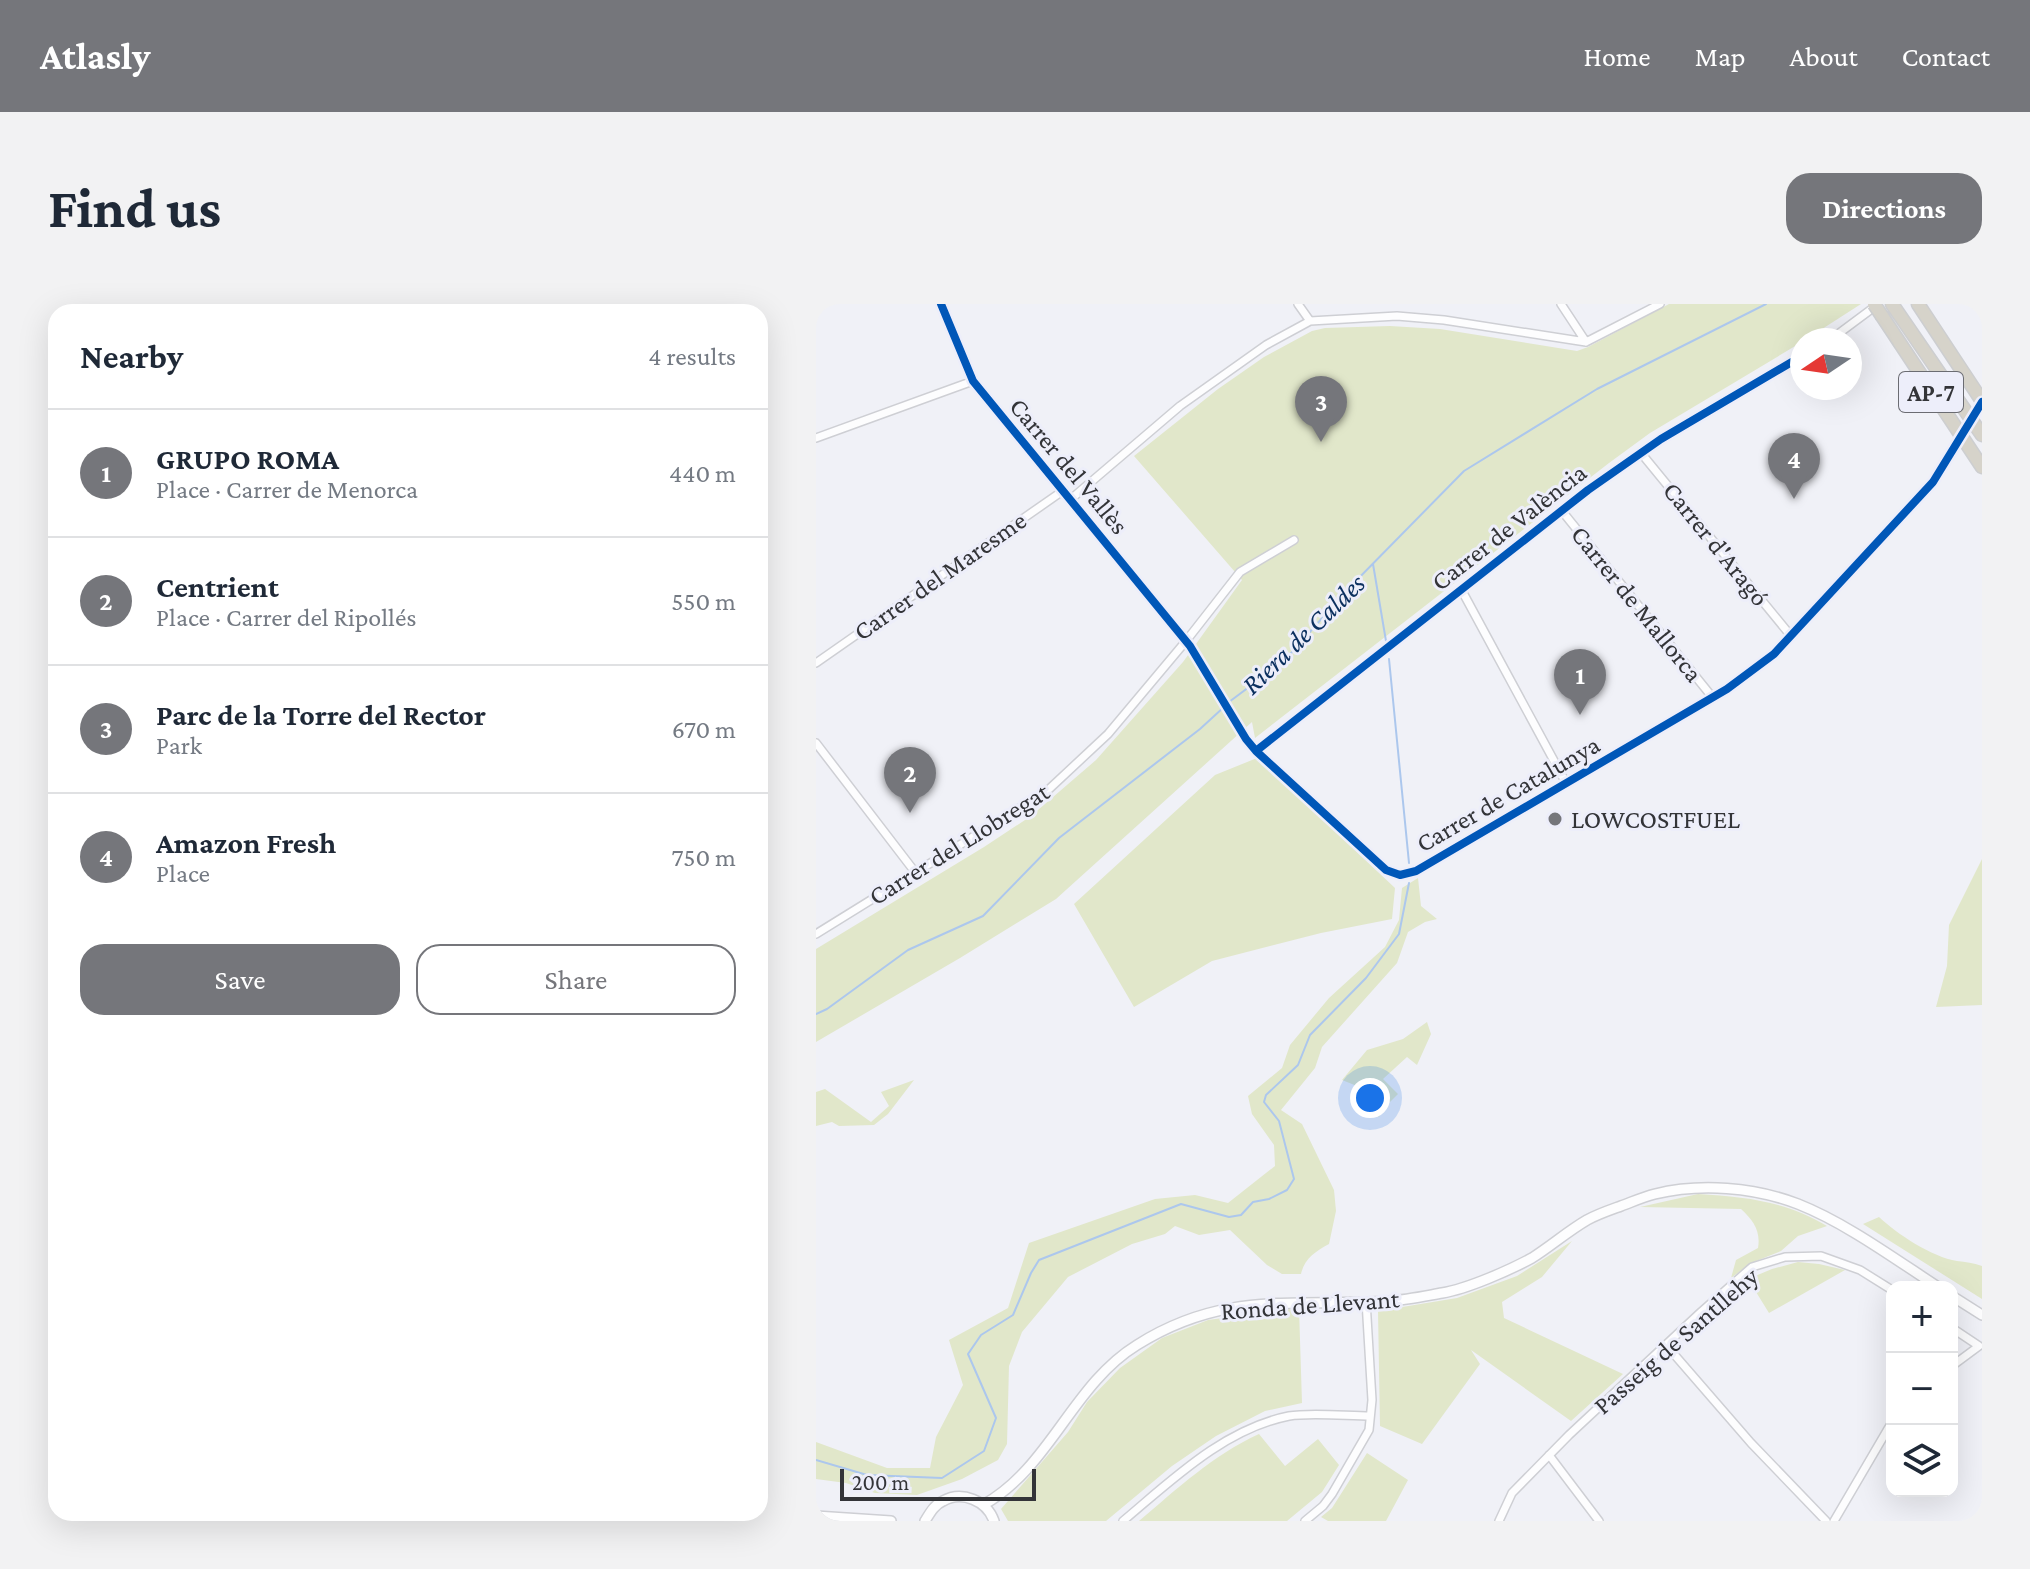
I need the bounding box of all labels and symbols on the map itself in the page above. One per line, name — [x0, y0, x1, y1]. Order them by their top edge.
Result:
north arrow — [1790, 328, 1862, 400]
road number: AP-7 — [1899, 372, 1963, 412]
pin: 3 — [1295, 376, 1347, 442]
street label: Carrer del Vallès — [1004, 392, 1134, 540]
pin: 4 — [1768, 433, 1820, 499]
street label: Carrer de València — [1426, 458, 1592, 596]
street label: Carrer d'Aragó — [1657, 476, 1775, 612]
street label: Carrer del Maresme — [848, 506, 1032, 646]
street label: Carrer de Mallorca — [1565, 520, 1709, 688]
water label: Riera de Caldes — [1235, 567, 1371, 700]
pin: 1 — [1554, 649, 1606, 715]
street label: Carrer de Catalunya — [1411, 730, 1605, 858]
pin: 2 — [884, 747, 936, 813]
street label: Carrer del Llobregat — [864, 777, 1055, 911]
place label: LOWCOSTFUEL — [1571, 805, 1740, 834]
marker: LOWCOSTFUEL — [1546, 810, 1564, 828]
your location — [1350, 1078, 1390, 1118]
street label: Passeig de Santllehy — [1588, 1261, 1765, 1420]
street label: Ronda de Llevant — [1220, 1284, 1401, 1326]
scale bar — [840, 1465, 1036, 1501]

